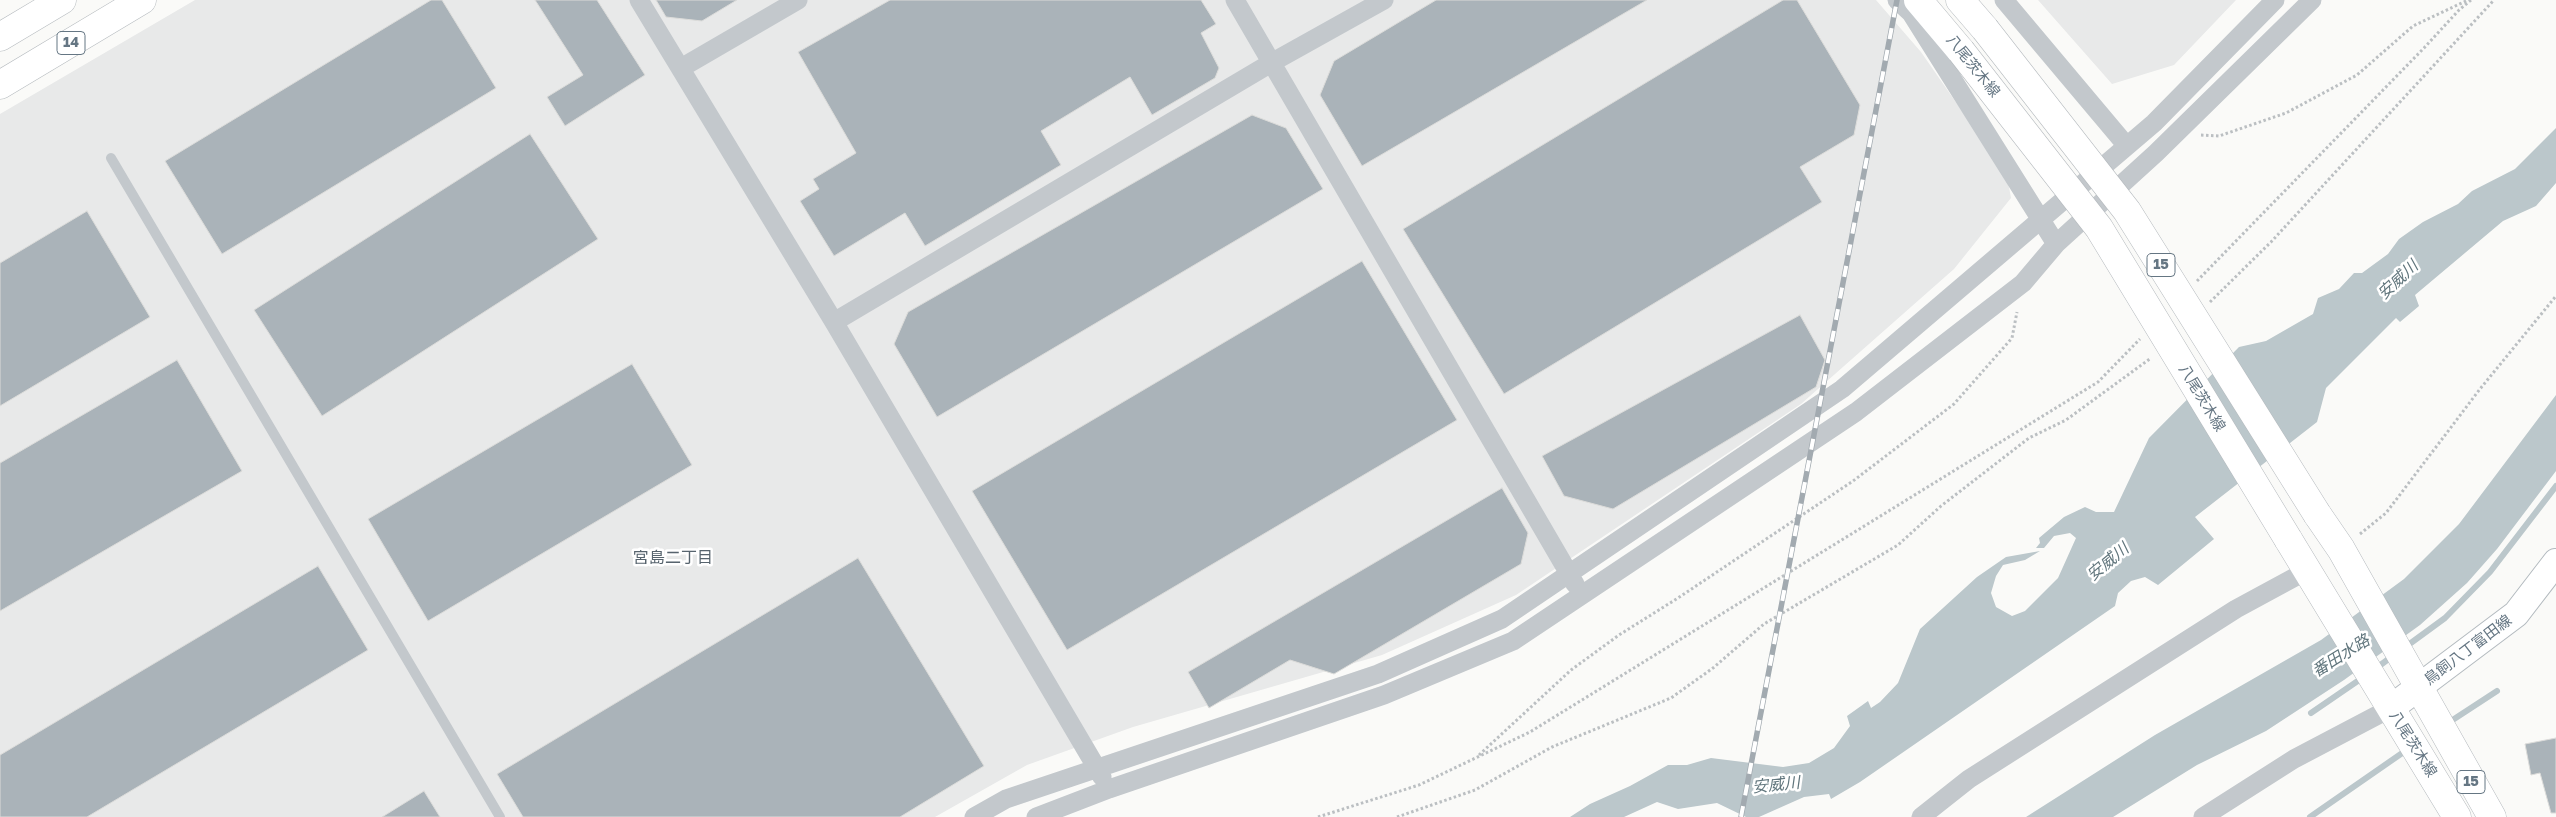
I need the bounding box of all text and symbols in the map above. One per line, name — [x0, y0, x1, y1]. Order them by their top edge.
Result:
street label: 八尾茨木線 — [1942, 31, 2004, 101]
road number: 14 — [57, 32, 85, 54]
road number: 15 — [2147, 254, 2175, 276]
water label: 安威川 — [2374, 257, 2422, 303]
street label: 八尾茨木線 — [2175, 361, 2229, 435]
water label: 安威川 — [2083, 539, 2133, 585]
district label: 宮島二丁目 — [633, 548, 713, 568]
street label: 鳥飼八丁富田線 — [2421, 611, 2515, 689]
water label: 番田水路 — [2309, 631, 2373, 681]
street label: 八尾茨木線 — [2385, 707, 2441, 781]
road number: 15 — [2457, 770, 2485, 794]
water label: 安威川 — [1751, 773, 1801, 797]

